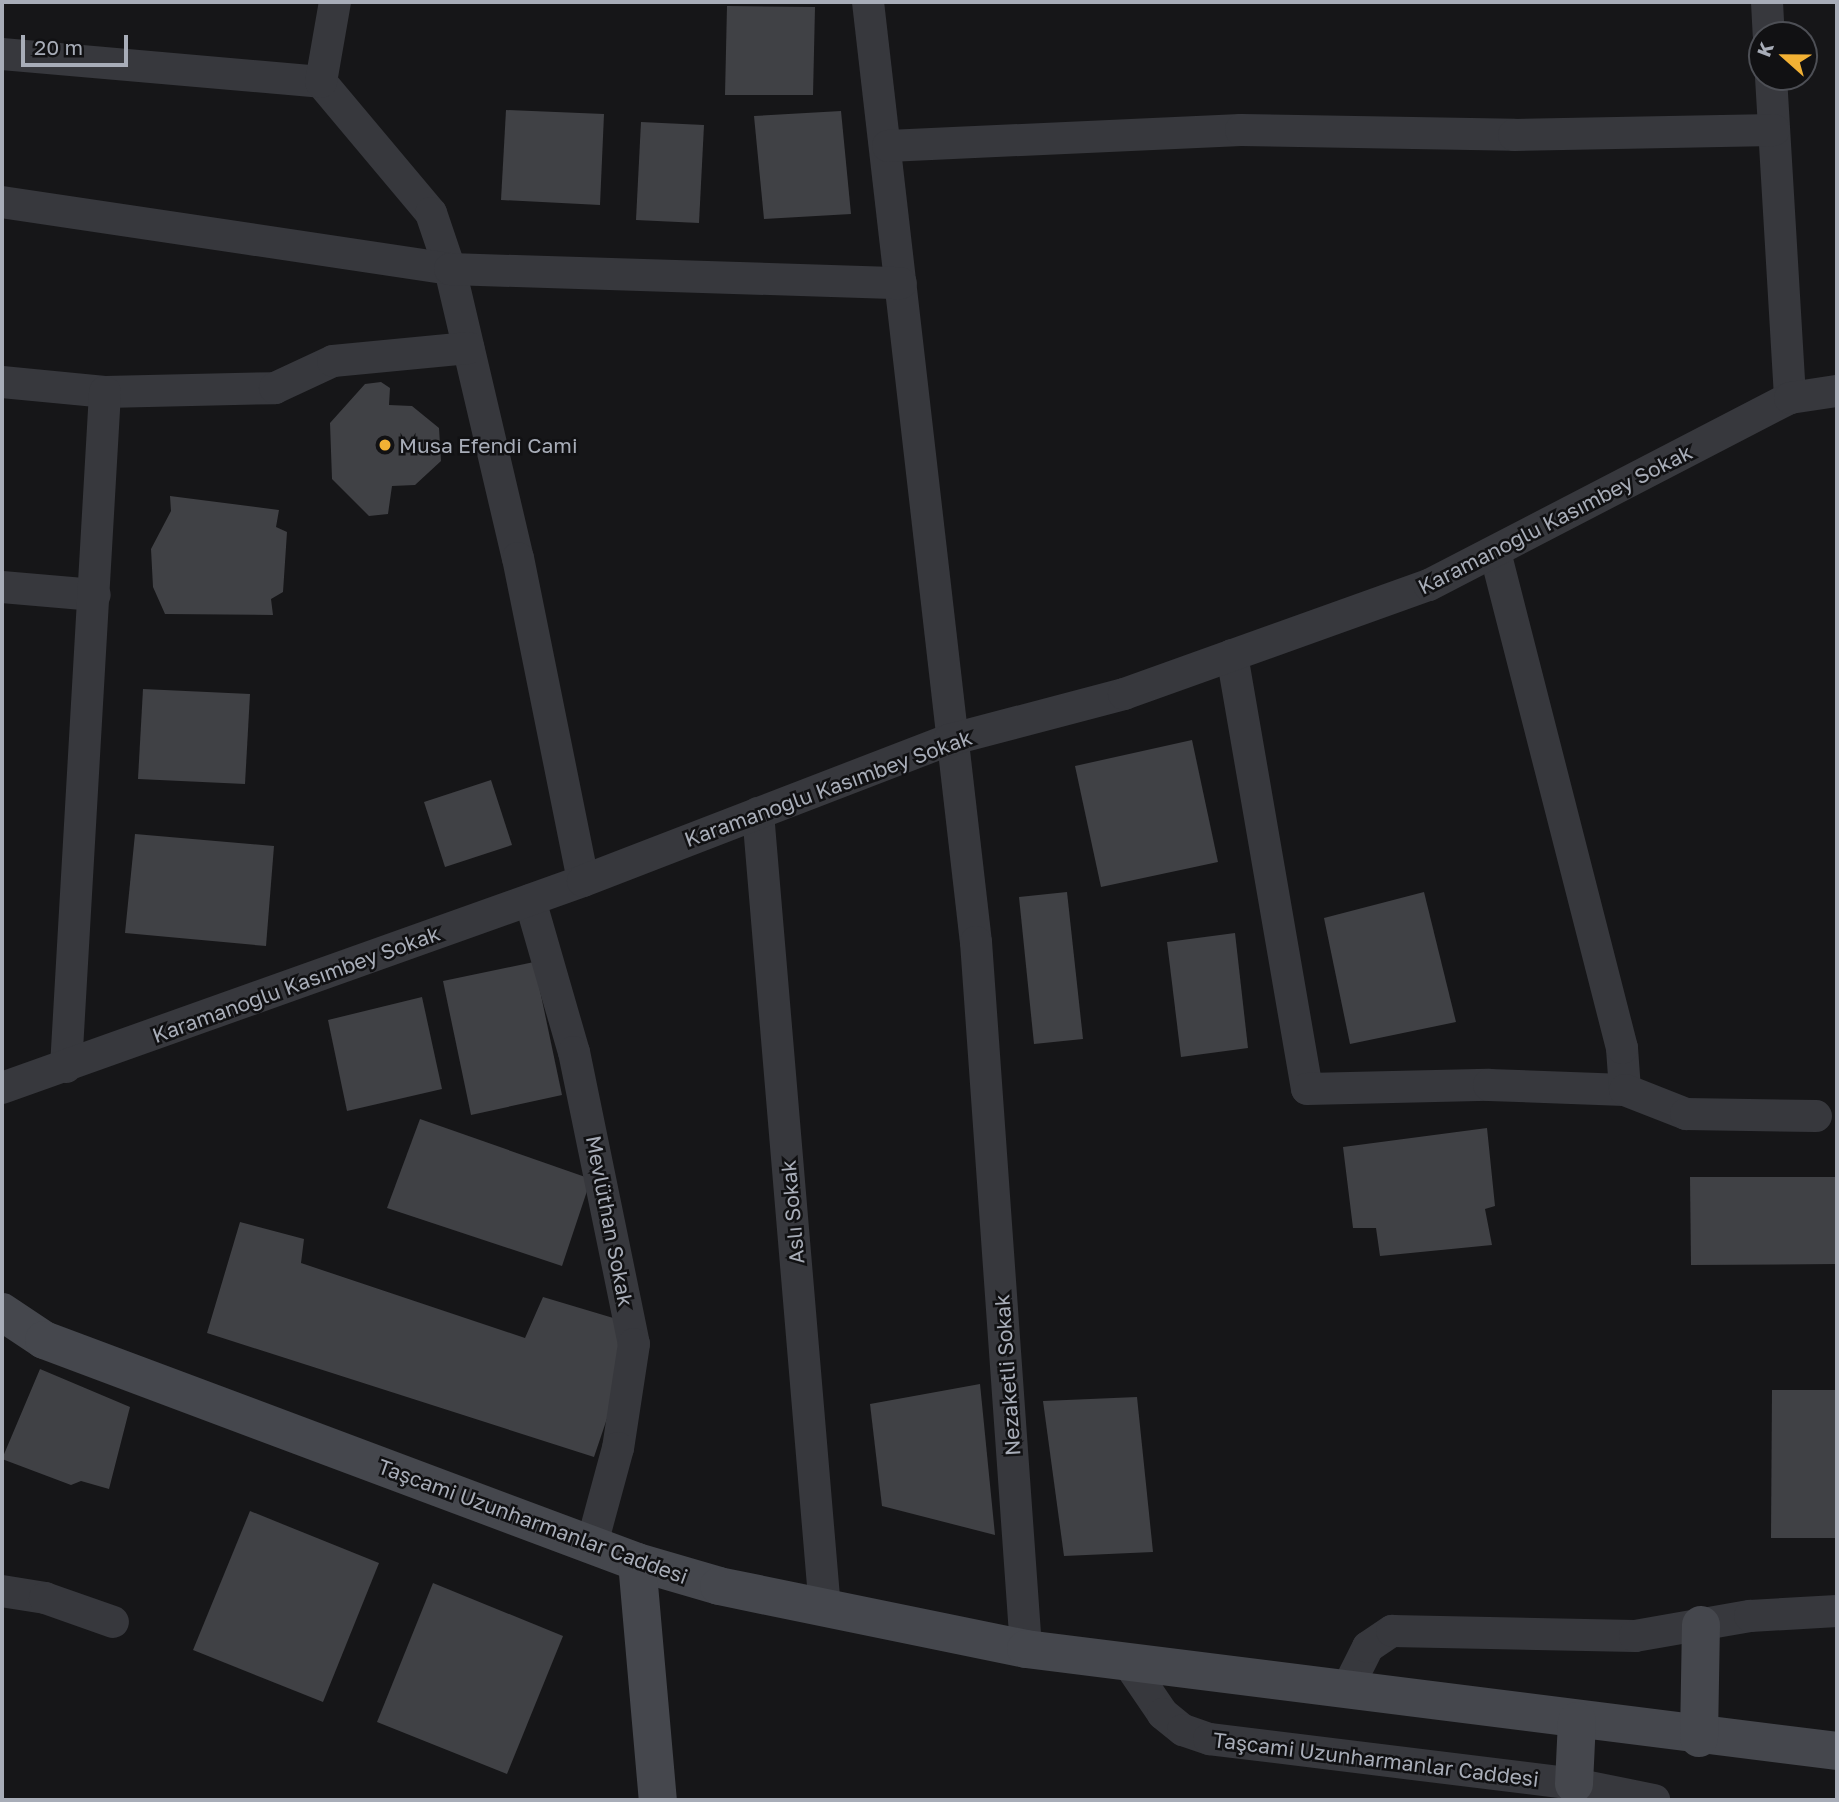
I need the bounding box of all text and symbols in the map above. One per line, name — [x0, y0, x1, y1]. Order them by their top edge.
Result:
scale bar — [24, 21, 131, 65]
north arrow — [1748, 21, 1818, 91]
text: 20 m — [34, 34, 83, 60]
text: K — [1752, 38, 1778, 60]
place label: Musa Efendi Cami — [399, 432, 578, 458]
marker: Musa Efendi Cami — [377, 437, 393, 453]
street label: Karamanoğlu Kasımbey Sokak — [1414, 439, 1696, 599]
street label: Karamanoğlu Kasımbey Sokak — [681, 724, 975, 852]
street label: Karamanoğlu Kasımbey Sokak — [149, 920, 443, 1048]
street label: Mevlüthan Sokak — [581, 1133, 639, 1309]
street label: Aslı Sokak — [775, 1159, 809, 1265]
street label: Nezaketli Sokak — [989, 1293, 1025, 1457]
street label: Taşcami Uzunharmanlar Caddesi — [375, 1453, 691, 1589]
street label: Taşcami Uzunharmanlar Caddesi — [1212, 1727, 1540, 1791]

